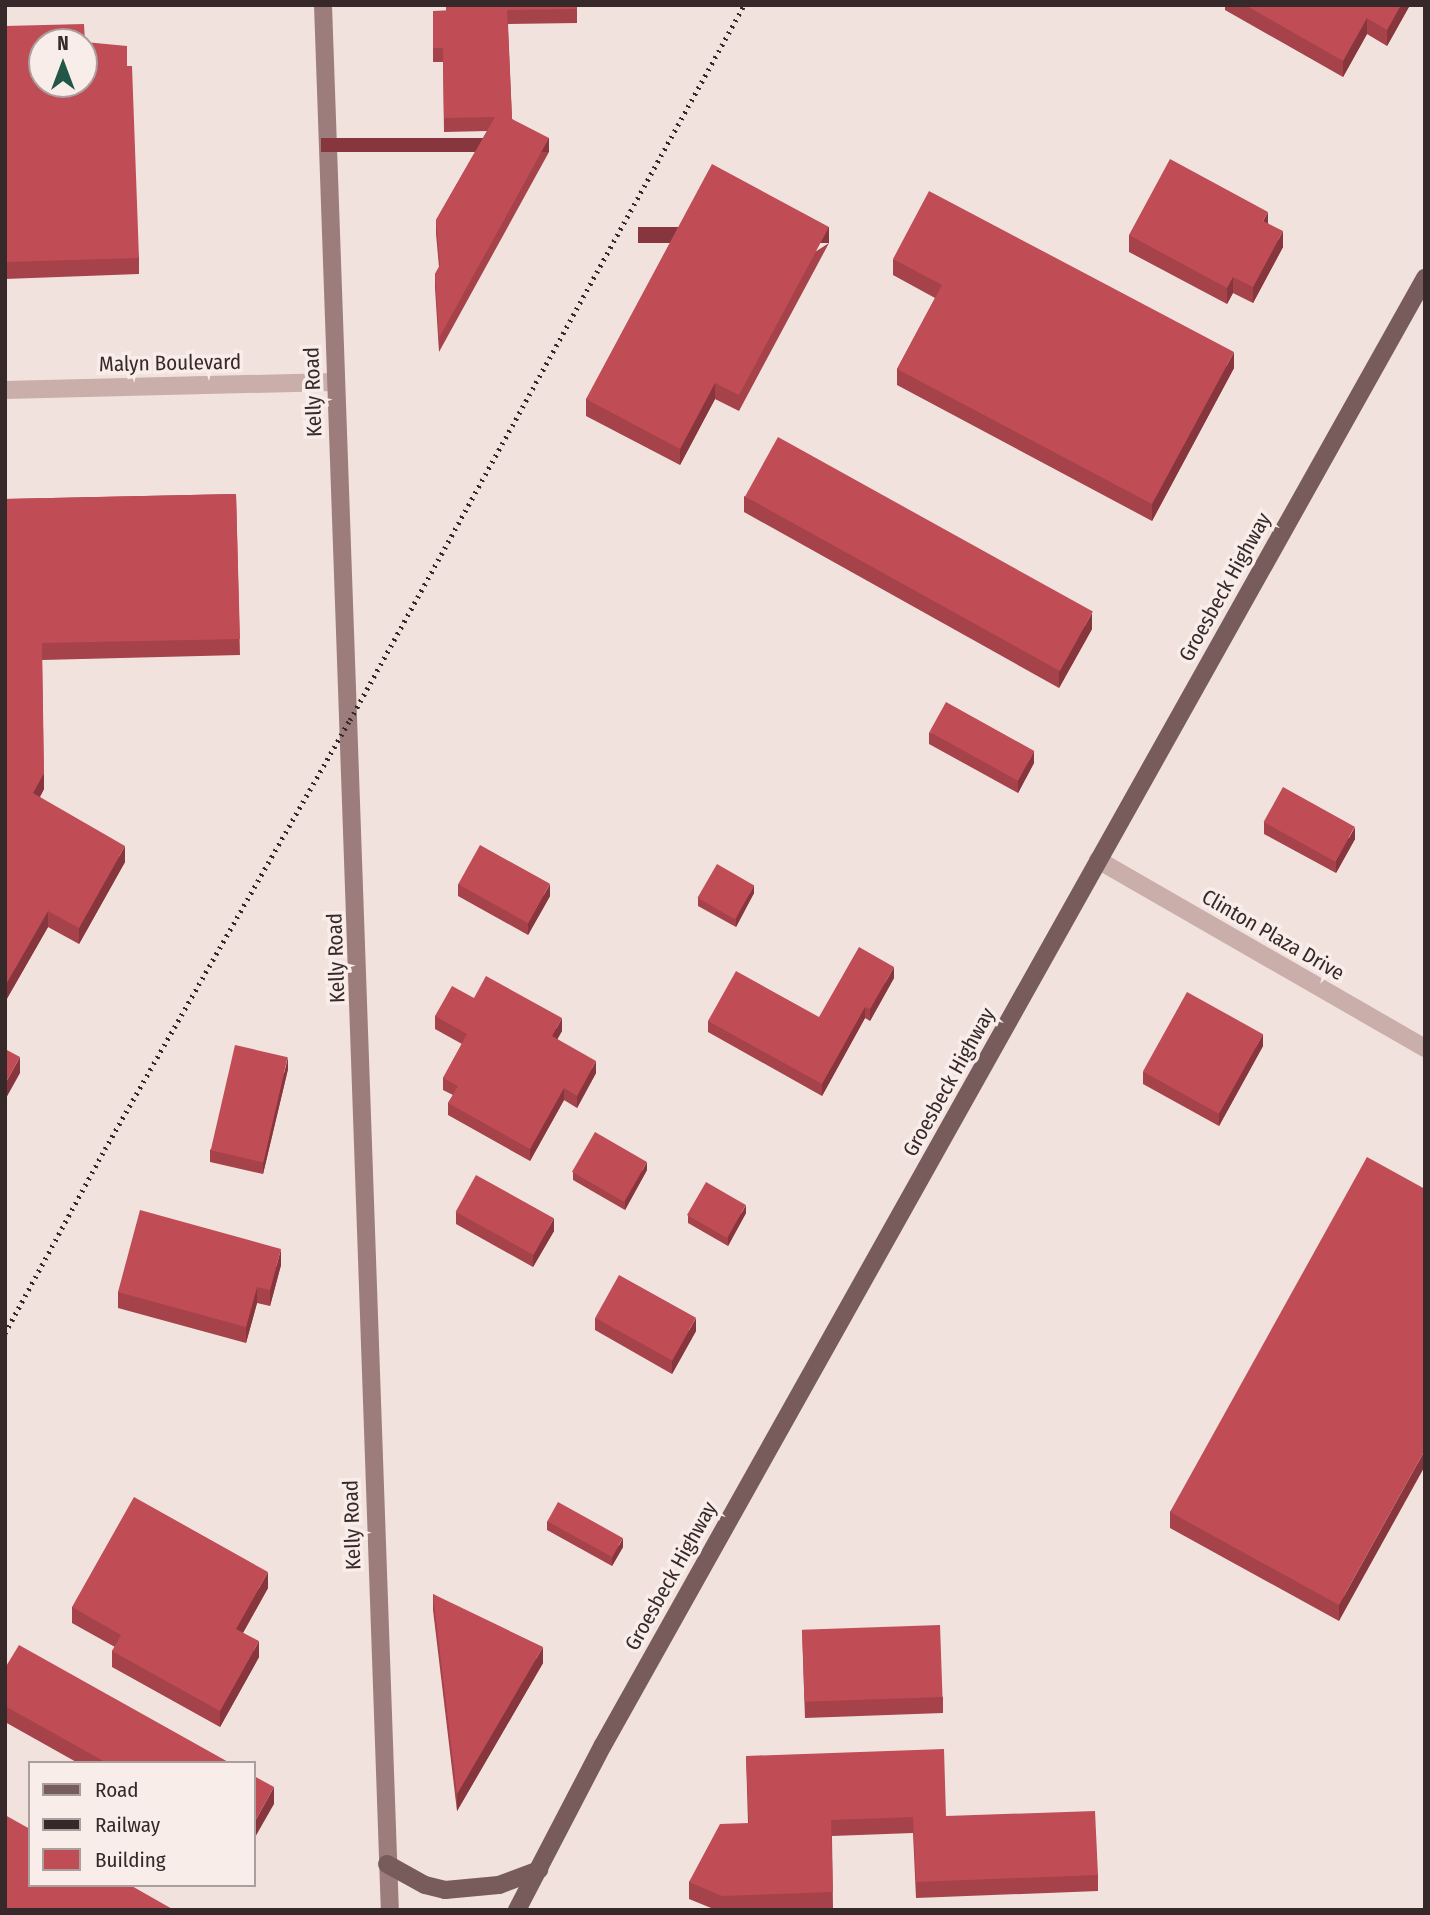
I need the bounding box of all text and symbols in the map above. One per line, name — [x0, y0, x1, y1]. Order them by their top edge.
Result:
north arrow — [28, 28, 98, 98]
text: N — [57, 32, 69, 55]
street label: Kelly Road — [299, 347, 327, 437]
street label: Malyn Boulevard — [99, 349, 241, 377]
street label: Groesbeck Highway — [1174, 508, 1276, 666]
street label: Clinton Plaza Drive — [1197, 884, 1349, 986]
street label: Kelly Road — [322, 913, 350, 1003]
street label: Groesbeck Highway — [898, 1003, 1000, 1161]
street label: Kelly Road — [338, 1480, 366, 1570]
street label: Groesbeck Highway — [620, 1497, 722, 1655]
legend — [28, 1761, 256, 1887]
text: Road — [95, 1777, 139, 1803]
text: Railway — [95, 1812, 160, 1838]
text: Building — [95, 1847, 166, 1873]

